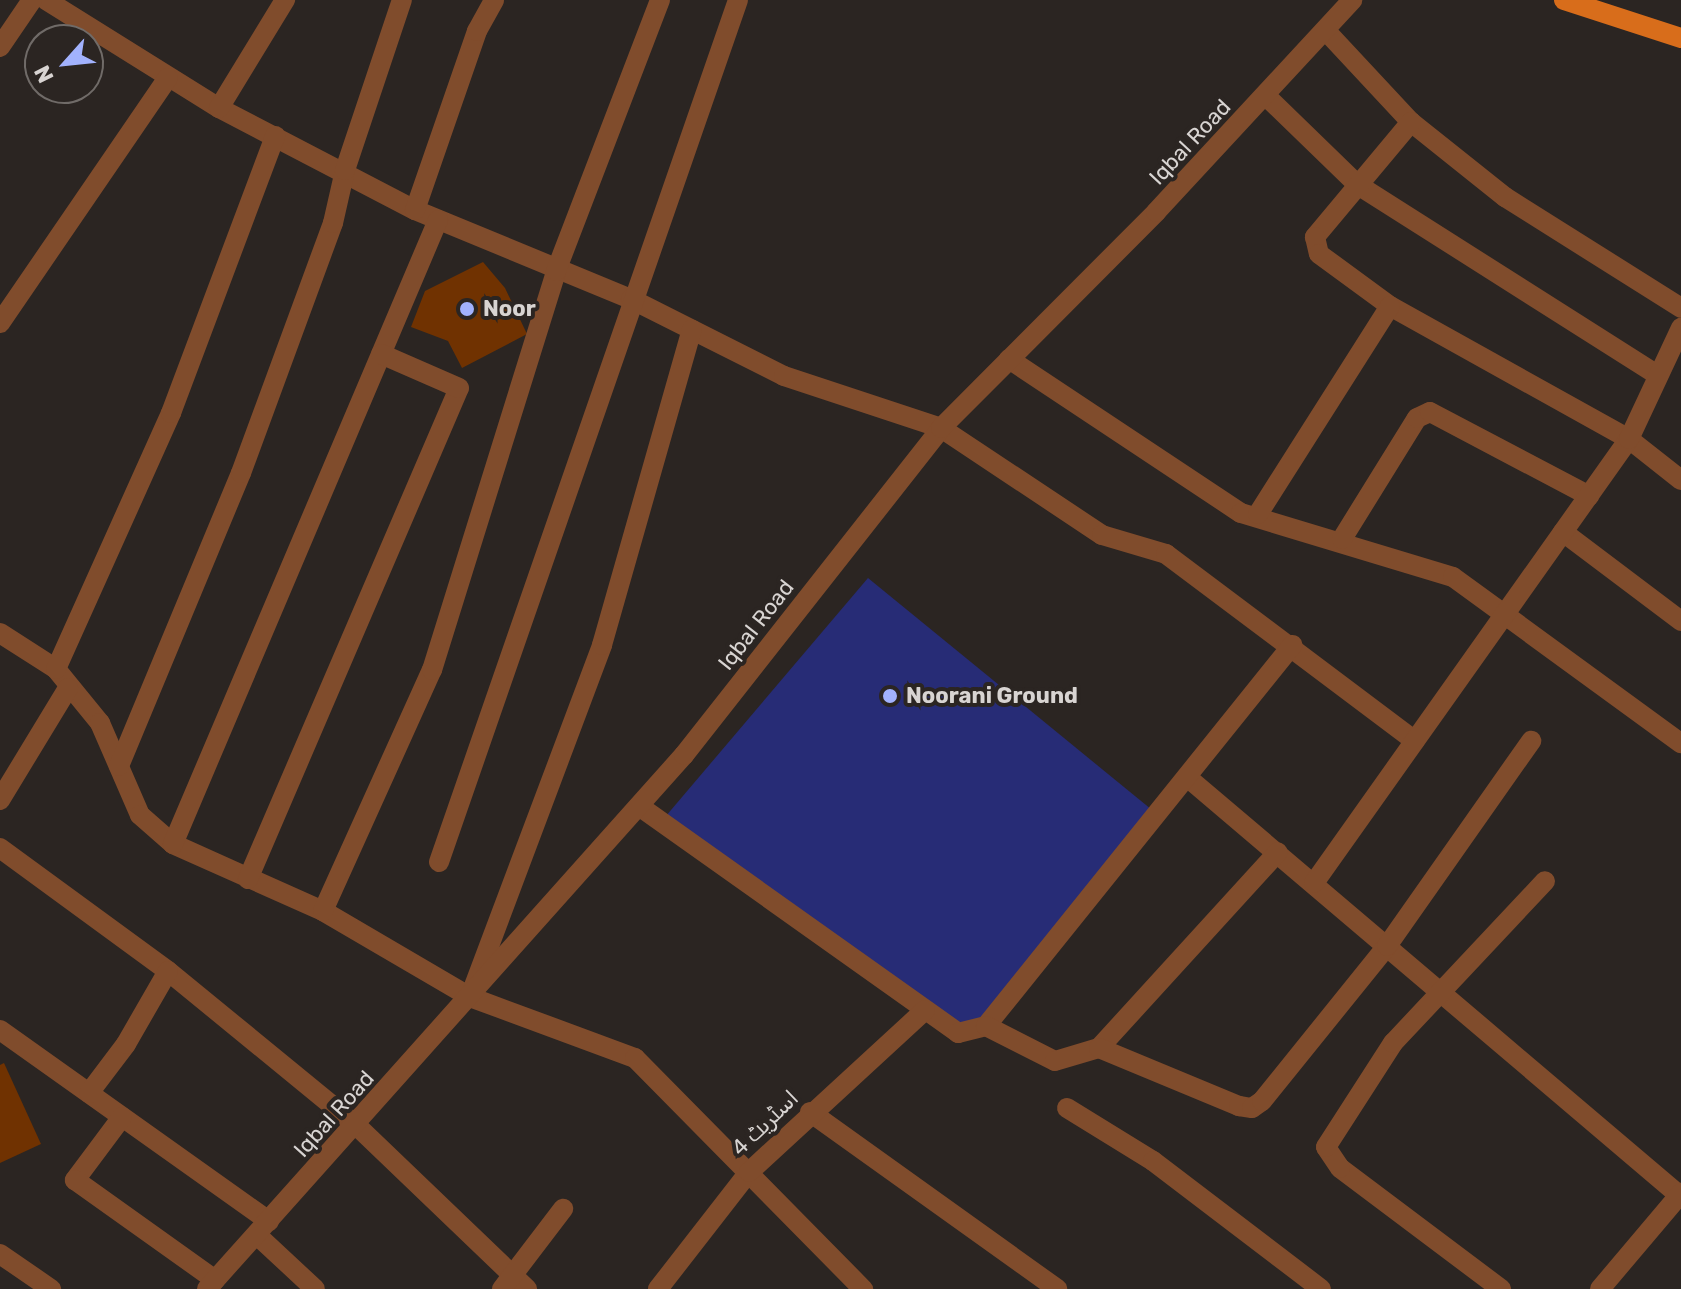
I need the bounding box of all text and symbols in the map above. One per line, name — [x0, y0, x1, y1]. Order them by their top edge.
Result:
north arrow — [24, 24, 104, 104]
text: N — [28, 61, 60, 87]
street label: Iqbal Road — [1144, 94, 1236, 190]
place label: Noor — [483, 296, 536, 322]
marker: Noor — [458, 300, 476, 318]
street label: Iqbal Road — [713, 575, 799, 675]
place label: Noorani Ground — [906, 683, 1078, 709]
marker: Noorani Ground — [881, 687, 899, 705]
street label: Iqbal Road — [288, 1065, 380, 1163]
street label: اسٹریٹ 4 — [726, 1085, 804, 1161]

